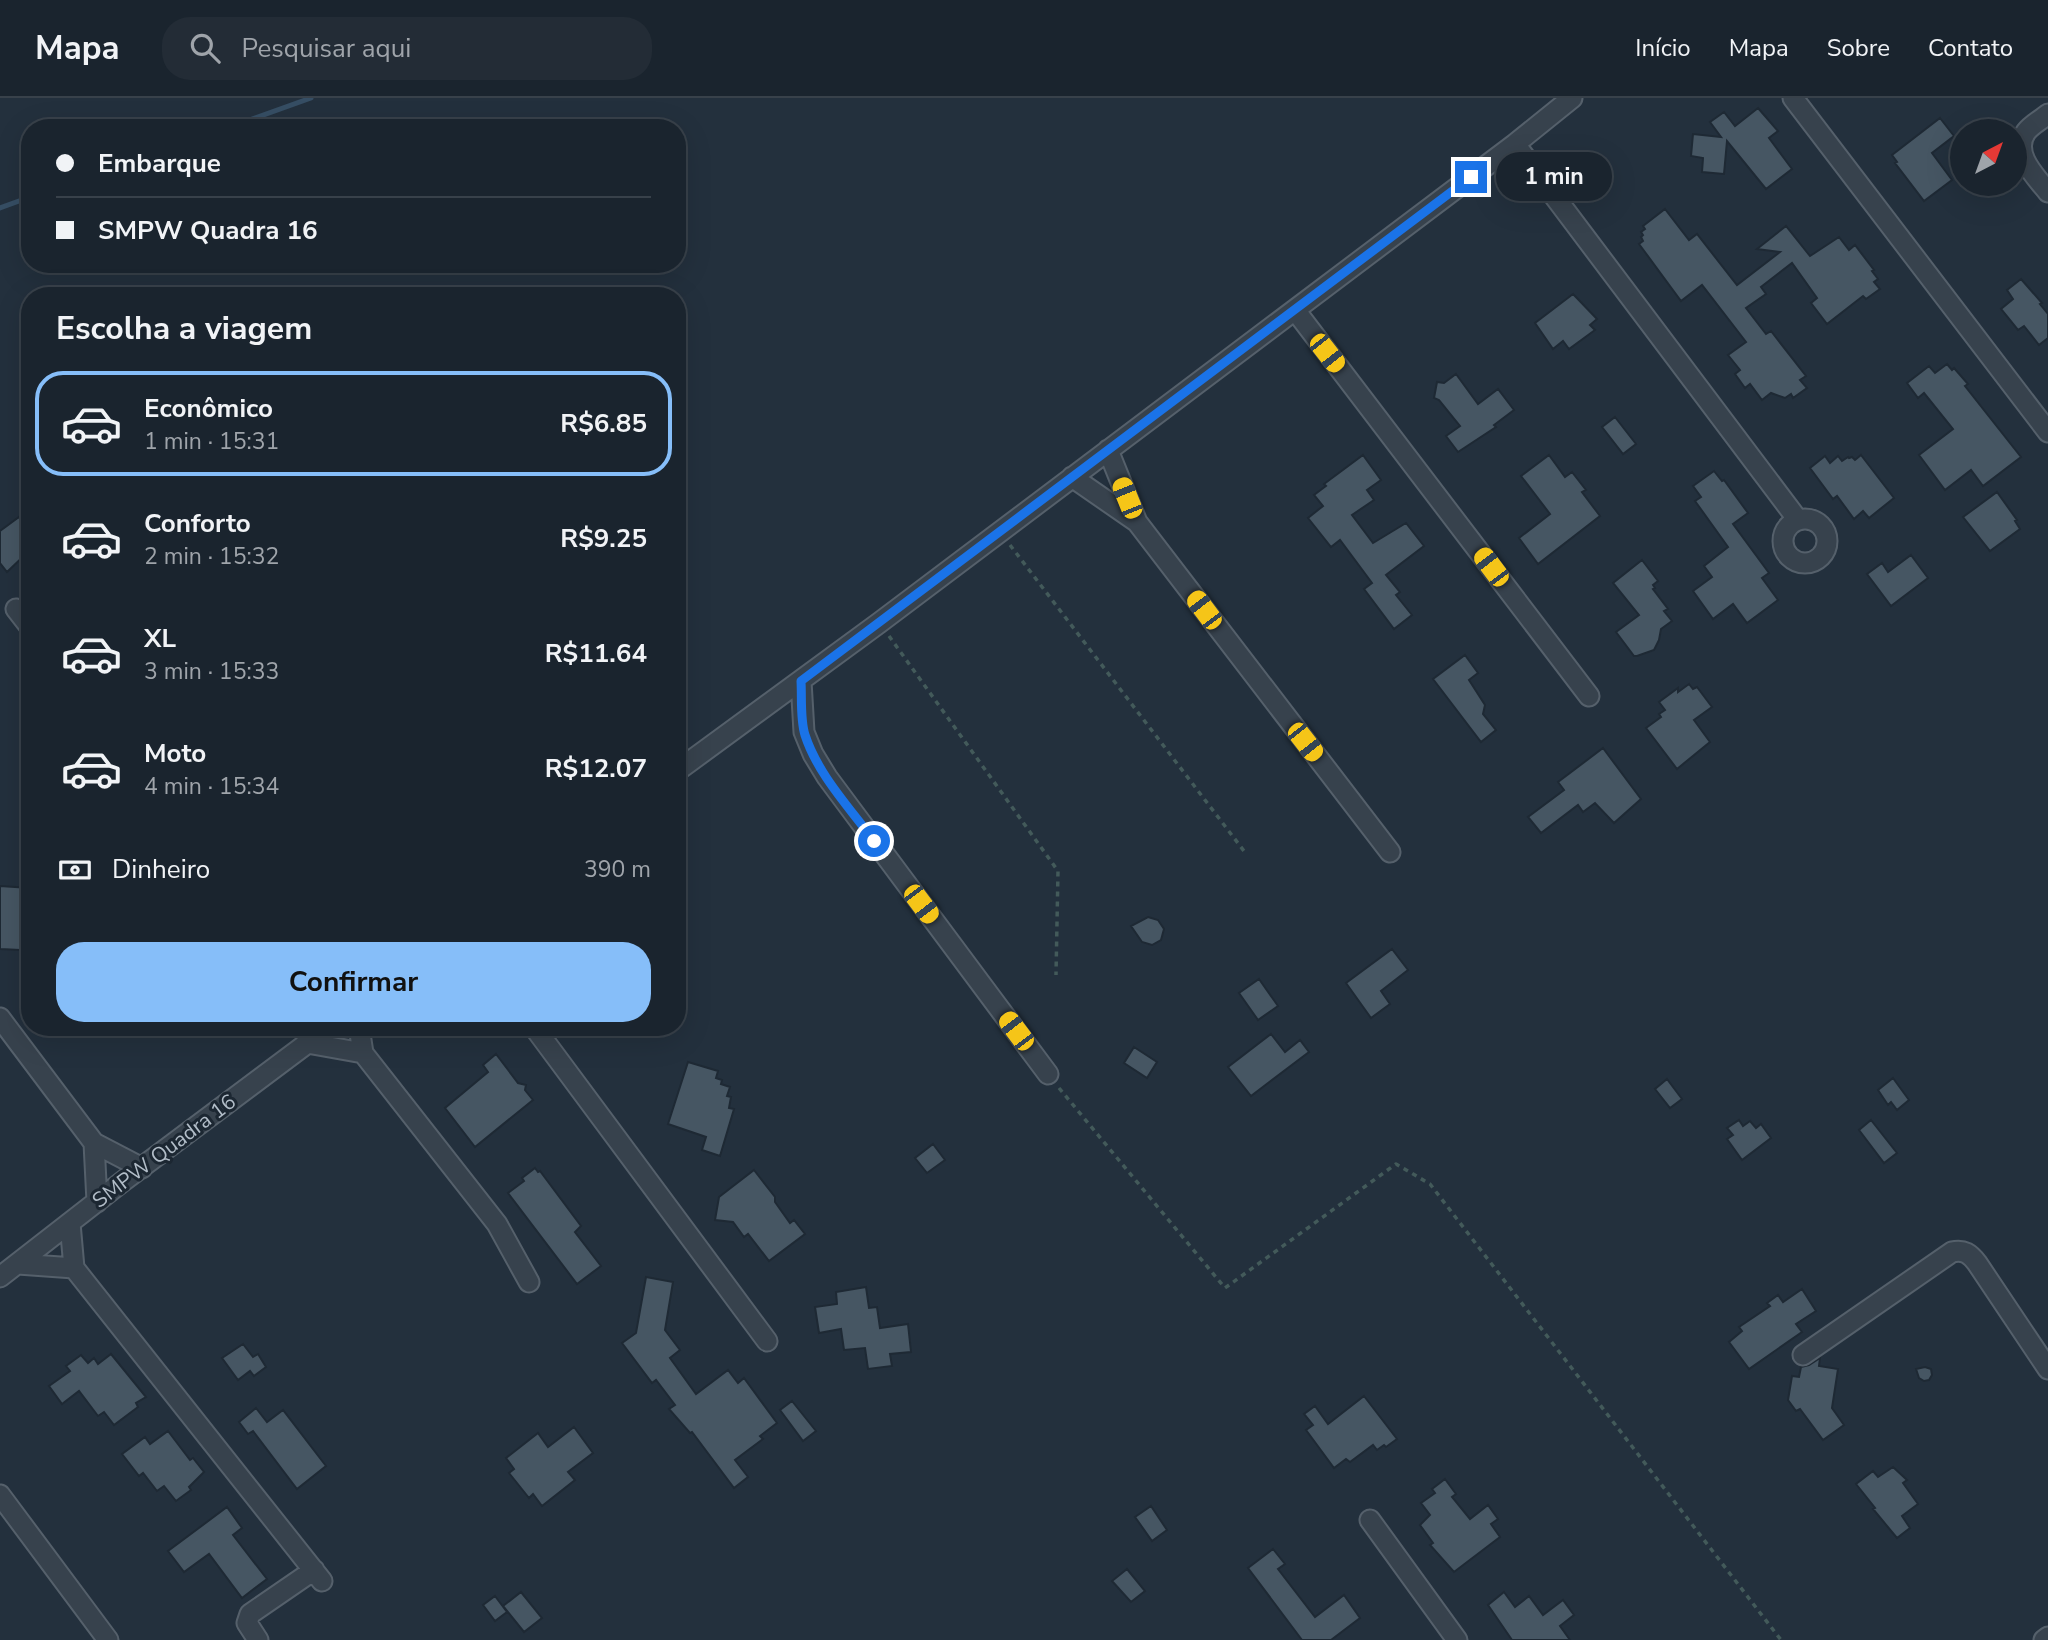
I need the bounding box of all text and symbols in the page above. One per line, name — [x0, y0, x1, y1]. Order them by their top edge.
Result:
search box — [162, 17, 652, 80]
text: Mapa — [35, 26, 120, 71]
icon: search — [186, 29, 224, 67]
text: Pesquisar aqui — [242, 31, 411, 66]
text: Início — [1635, 32, 1691, 64]
text: Mapa — [1729, 32, 1789, 64]
text: Sobre — [1827, 32, 1890, 64]
text: Contato — [1928, 32, 2013, 64]
north arrow — [1950, 119, 2026, 196]
map controls — [1950, 119, 2027, 196]
text: Embarque — [98, 146, 221, 181]
callout: 1 min — [1496, 153, 1611, 202]
route end — [1455, 161, 1487, 193]
text: 1 min — [1524, 161, 1584, 192]
text: SMPW Quadra 16 — [98, 213, 318, 248]
text: Escolha a viagem — [56, 307, 312, 350]
car — [1306, 330, 1349, 376]
text: Econômico — [144, 391, 273, 426]
icon: car — [60, 392, 123, 455]
text: R$6.85 — [560, 406, 647, 441]
text: 1 min · 15:31 — [144, 426, 279, 457]
car — [1110, 475, 1145, 521]
text: Conforto — [144, 506, 251, 541]
icon: car — [60, 507, 123, 570]
text: R$9.25 — [560, 521, 647, 556]
text: 2 min · 15:32 — [144, 541, 279, 572]
car — [1470, 544, 1513, 590]
car — [1183, 587, 1226, 633]
text: XL — [144, 621, 176, 656]
icon: car — [60, 622, 123, 685]
text: R$11.64 — [545, 636, 647, 671]
text: 3 min · 15:33 — [144, 656, 279, 687]
car — [1284, 719, 1327, 765]
text: Moto — [144, 736, 206, 771]
icon: car — [60, 737, 123, 800]
text: R$12.07 — [545, 751, 647, 786]
text: 4 min · 15:34 — [144, 771, 279, 802]
route start — [858, 825, 890, 857]
icon: cash — [56, 851, 94, 889]
text: Dinheiro — [112, 852, 210, 887]
text: 390 m — [584, 854, 651, 885]
car — [900, 881, 943, 927]
button: Confirmar — [56, 942, 651, 1022]
car — [995, 1008, 1038, 1054]
street label: SMPW Quadra 16 — [86, 1088, 242, 1214]

